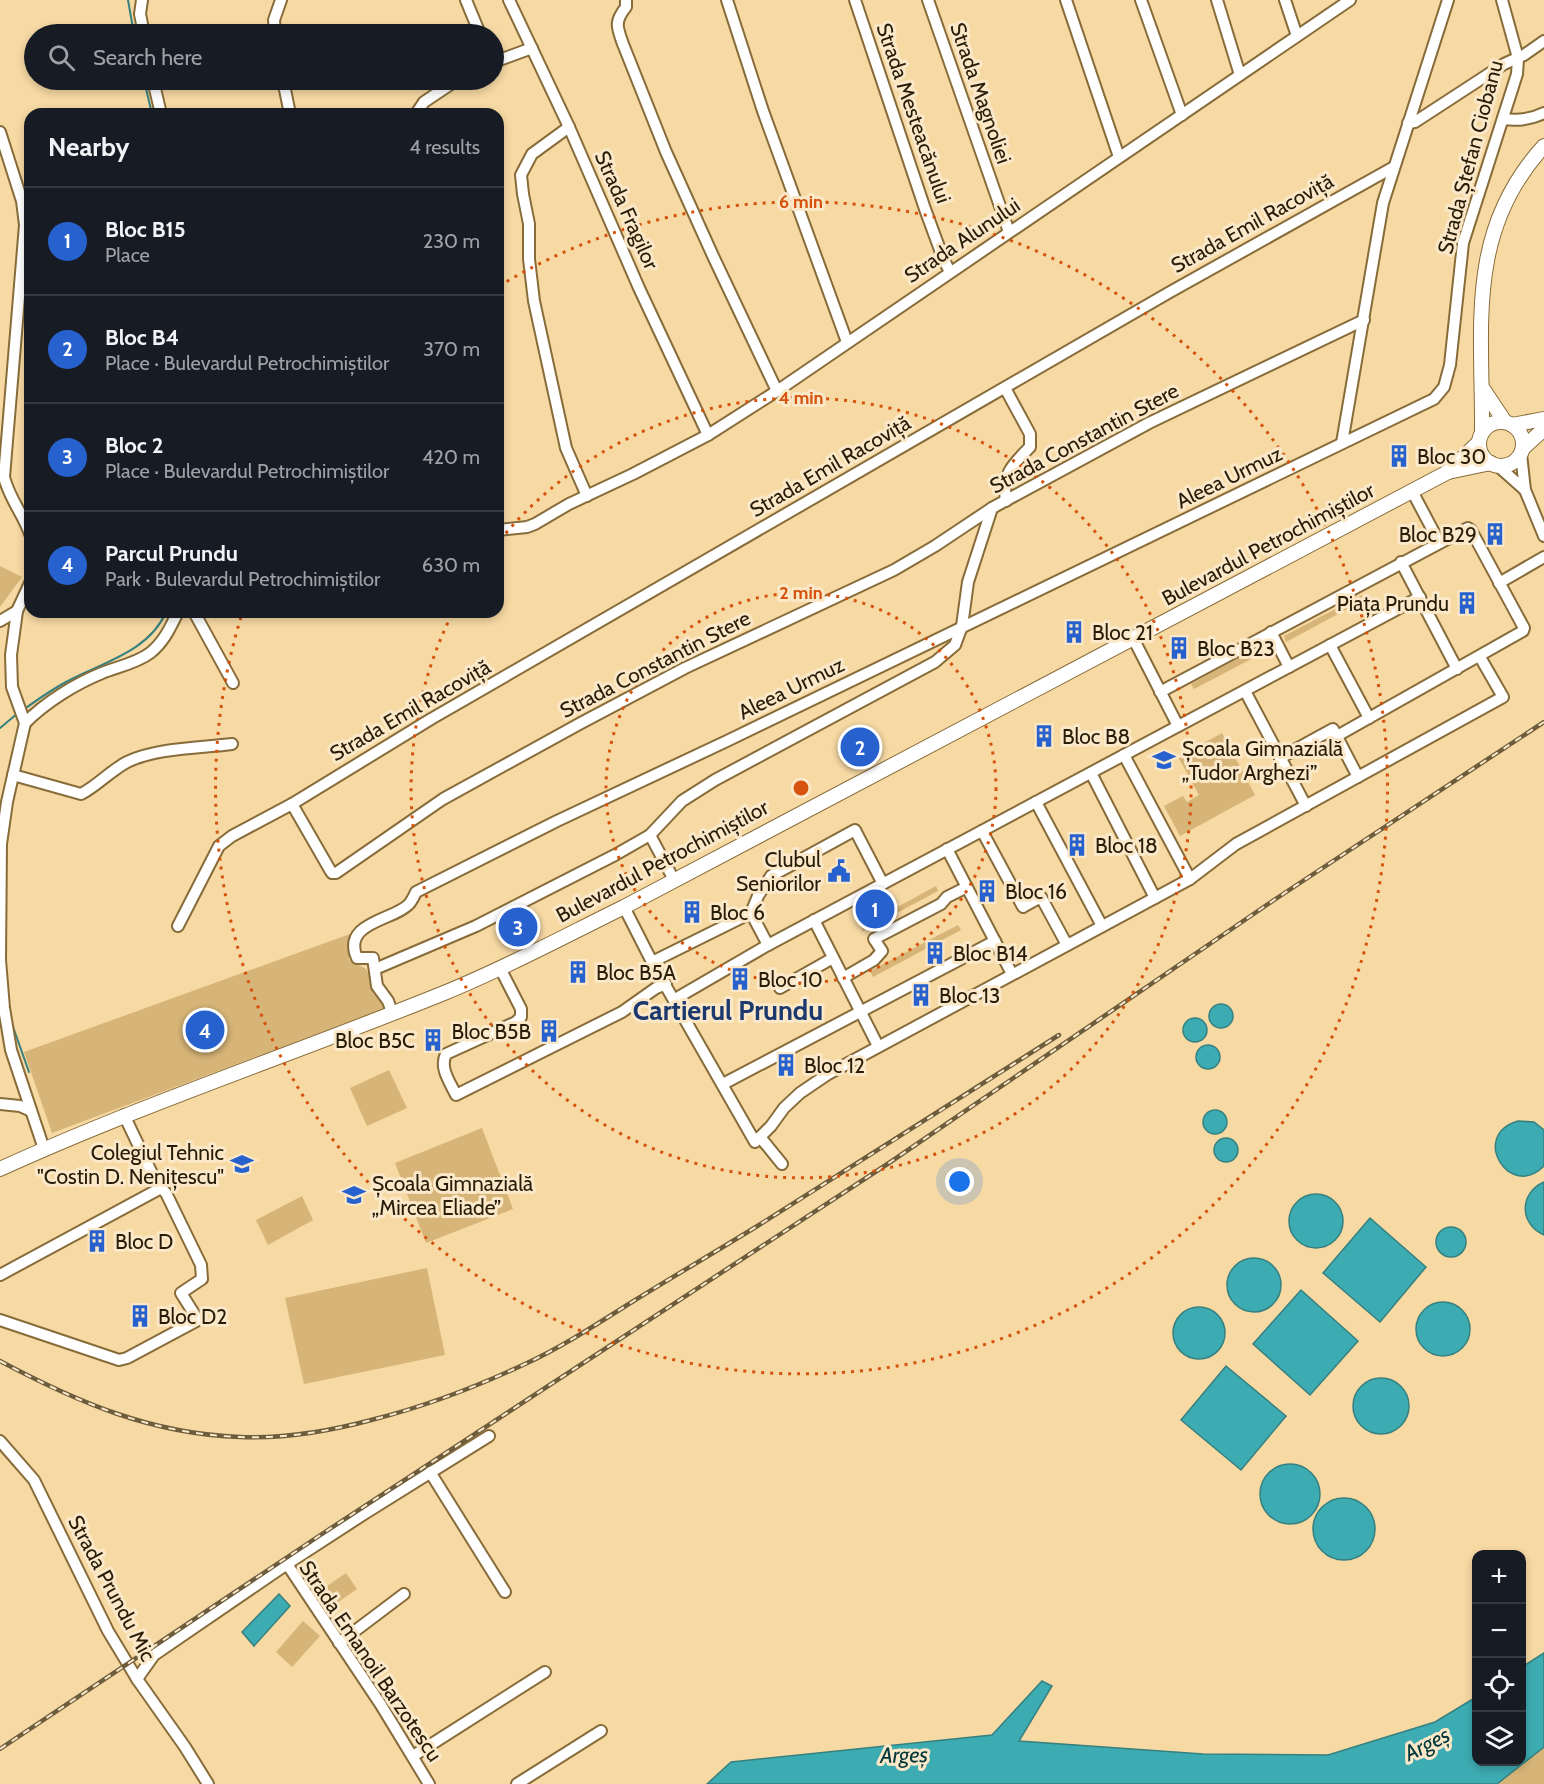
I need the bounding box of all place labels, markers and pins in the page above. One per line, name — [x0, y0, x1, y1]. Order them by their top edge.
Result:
building icon: Bloc 30 — [1386, 443, 1412, 469]
place label: Bloc 30 — [1417, 444, 1486, 469]
building icon: Bloc B29 — [1482, 521, 1508, 547]
place label: Bloc B29 — [1399, 522, 1477, 547]
building icon: Piața Prundu — [1454, 590, 1480, 616]
place label: Piața Prundu — [1337, 591, 1449, 618]
building icon: Bloc 21 — [1061, 619, 1087, 645]
place label: Bloc 21 — [1092, 620, 1153, 645]
building icon: Bloc B23 — [1166, 635, 1192, 661]
place label: Bloc B23 — [1197, 636, 1275, 661]
building icon: Bloc B8 — [1031, 723, 1057, 749]
pin: 2 — [840, 724, 880, 770]
place label: Bloc B8 — [1062, 724, 1130, 749]
place label: Școala Gimnazială „Tudor Arghezi” — [1182, 736, 1343, 785]
school or university icon: Școala Gimnazială „Tudor Arghezi” — [1151, 747, 1177, 773]
centre of rings — [791, 778, 811, 798]
building icon: Bloc 18 — [1064, 832, 1090, 858]
place label: Bloc 18 — [1095, 833, 1158, 858]
place label: Clubul Seniorilor — [736, 847, 821, 896]
public building icon: Clubul Seniorilor — [826, 858, 852, 884]
building icon: Bloc 16 — [974, 878, 1000, 904]
place label: Bloc 16 — [1005, 879, 1067, 904]
pin: 1 — [856, 886, 894, 932]
building icon: Bloc 6 — [679, 899, 705, 925]
place label: Bloc 6 — [710, 900, 765, 925]
pin: 3 — [498, 904, 538, 950]
building icon: Bloc B14 — [922, 940, 948, 966]
place label: Bloc B14 — [953, 941, 1028, 966]
building icon: Bloc B5A — [565, 959, 591, 985]
place label: Bloc B5A — [596, 960, 676, 985]
building icon: Bloc 10 — [727, 966, 753, 992]
place label: Bloc 10 — [758, 967, 823, 992]
building icon: Bloc 13 — [908, 982, 934, 1008]
place label: Bloc 13 — [939, 983, 1000, 1008]
pin: 4 — [186, 1008, 224, 1052]
building icon: Bloc B5B — [536, 1018, 562, 1044]
place label: Bloc B5B — [451, 1019, 531, 1044]
building icon: Bloc B5C — [420, 1027, 446, 1053]
place label: Bloc B5C — [335, 1028, 415, 1053]
building icon: Bloc 12 — [773, 1052, 799, 1078]
place label: Bloc 12 — [804, 1053, 865, 1078]
place label: Colegiul Tehnic "Costin D. Nenițescu" — [37, 1140, 224, 1191]
school or university icon: Colegiul Tehnic "Costin D. Nenițescu" — [229, 1151, 255, 1177]
place label: Școala Gimnazială „Mircea Eliade” — [372, 1171, 533, 1220]
school or university icon: Școala Gimnazială „Mircea Eliade” — [341, 1182, 367, 1208]
building icon: Bloc D — [84, 1228, 110, 1254]
place label: Bloc D — [115, 1229, 173, 1254]
building icon: Bloc D2 — [127, 1303, 153, 1329]
place label: Bloc D2 — [158, 1304, 227, 1329]

